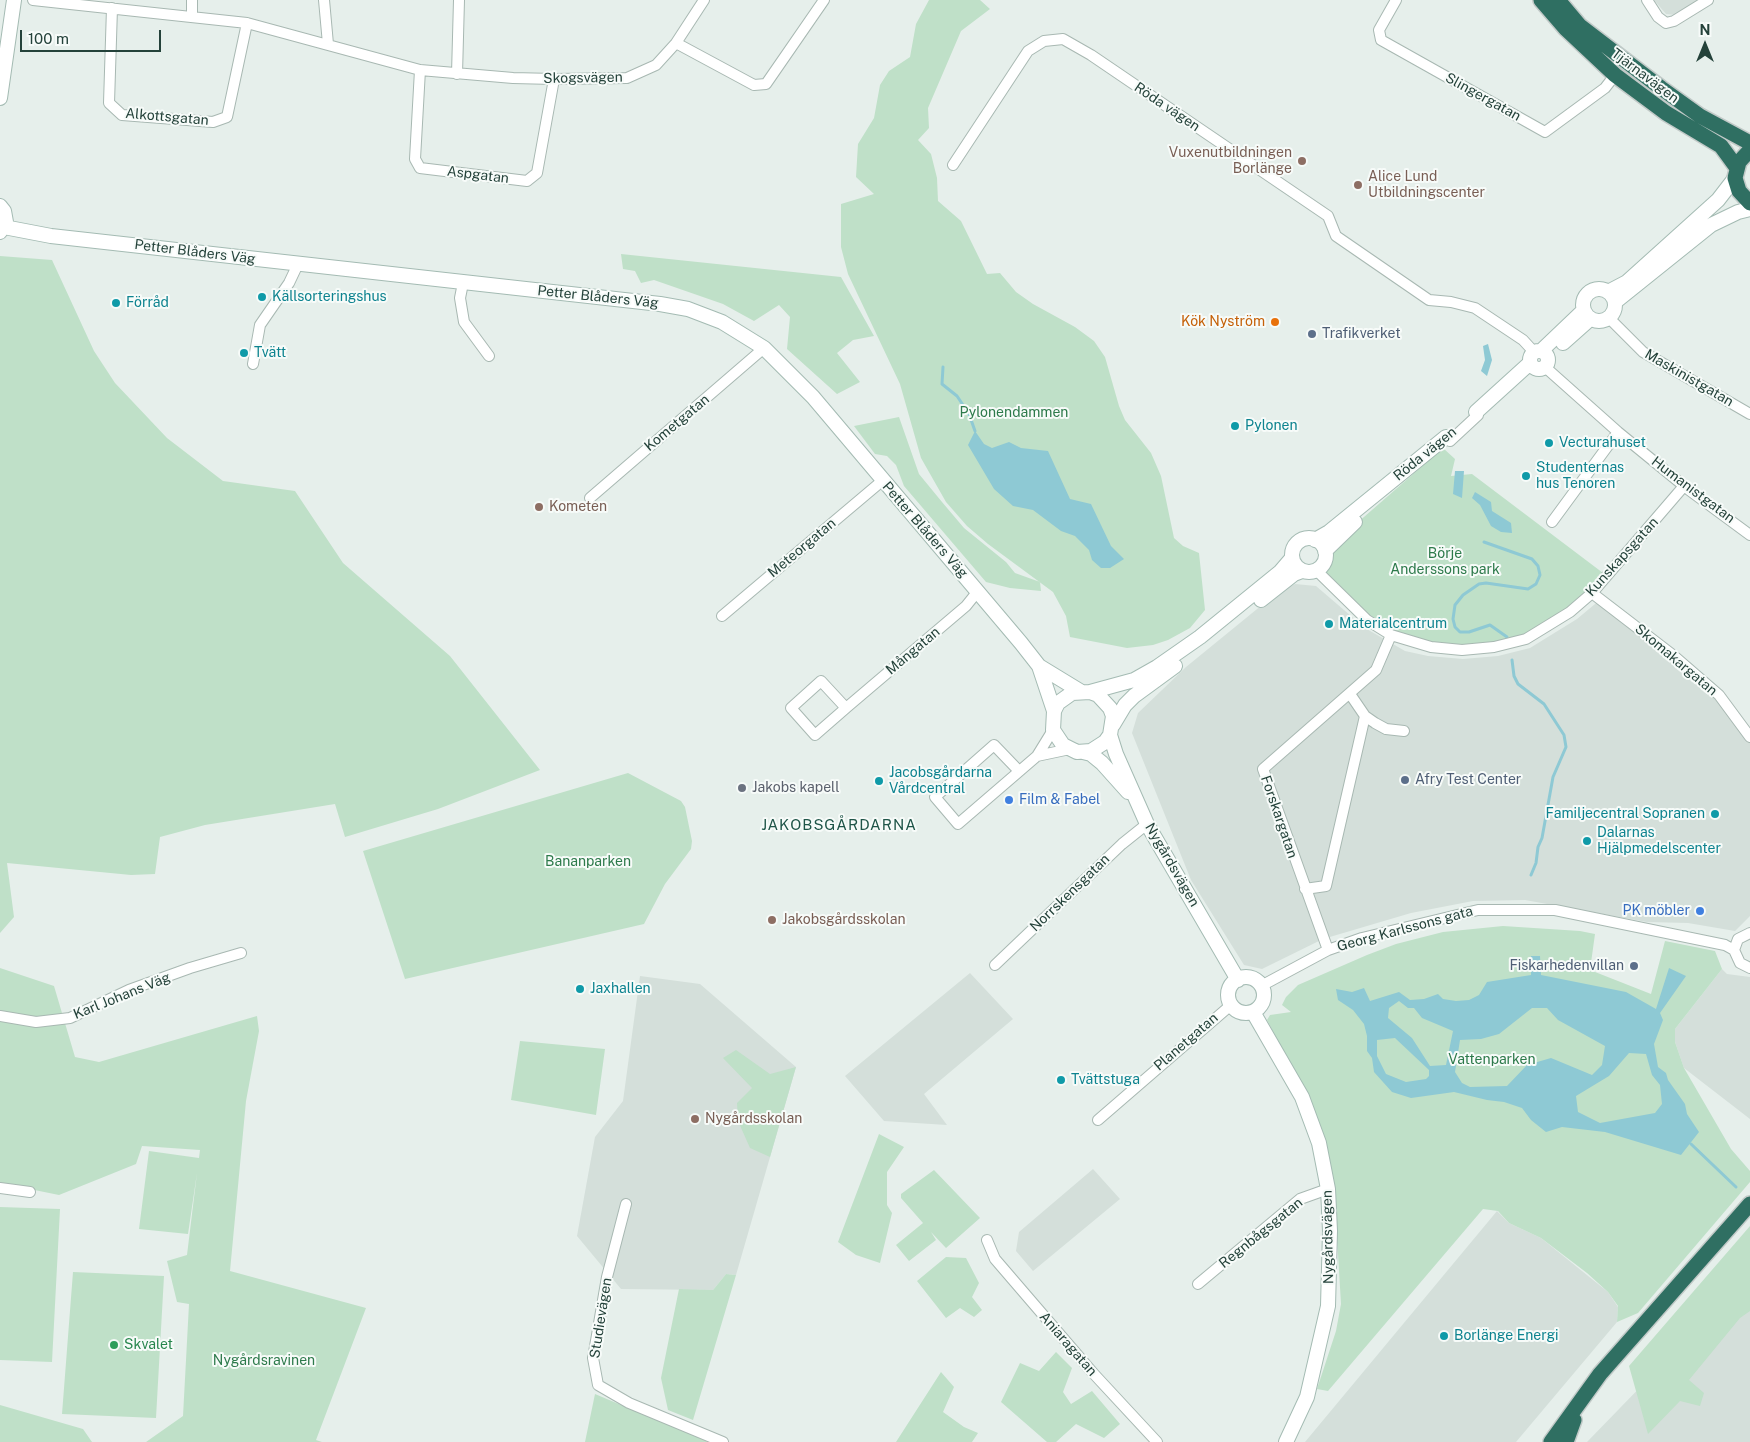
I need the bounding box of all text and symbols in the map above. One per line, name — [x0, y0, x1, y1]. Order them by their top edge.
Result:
scale bar — [22, 20, 164, 52]
north arrow — [1680, 20, 1730, 70]
text: N — [1700, 22, 1710, 38]
text: 100 m — [28, 30, 69, 47]
street label: Tjärnavägen — [1608, 45, 1682, 107]
street label: Skogsvägen — [543, 69, 623, 87]
street label: Slingergatan — [1442, 69, 1524, 125]
street label: Röda vägen — [1131, 79, 1203, 135]
street label: Alkottsgatan — [125, 105, 209, 129]
place label: Vuxenutbildningen Borlänge — [1169, 145, 1292, 178]
marker: Vuxenutbildningen Borlänge — [1296, 155, 1308, 167]
street label: Aspgatan — [446, 163, 510, 187]
place label: Alice Lund Utbildningscenter — [1368, 169, 1485, 202]
marker: Alice Lund Utbildningscenter — [1352, 179, 1364, 191]
street label: Petter Blåders Väg — [133, 236, 257, 268]
street label: Petter Blåders Väg — [536, 282, 660, 312]
place label: Källsorteringshus — [272, 289, 387, 305]
marker: Källsorteringshus — [256, 291, 268, 303]
place label: Förråd — [126, 295, 169, 311]
marker: Förråd — [110, 297, 122, 309]
place label: Kök Nyström — [1181, 314, 1265, 330]
marker: Kök Nyström — [1269, 316, 1281, 328]
place label: Trafikverket — [1322, 326, 1401, 342]
marker: Trafikverket — [1306, 328, 1318, 340]
place label: Tvätt — [254, 345, 286, 361]
street label: Maskinistgatan — [1642, 346, 1736, 410]
marker: Tvätt — [238, 347, 250, 359]
street label: Kometgatan — [641, 391, 713, 455]
park label: Pylonendammen — [960, 405, 1068, 421]
place label: Pylonen — [1245, 418, 1298, 434]
marker: Pylonen — [1229, 420, 1241, 432]
street label: Röda vägen — [1390, 424, 1460, 484]
place label: Vecturahuset — [1559, 435, 1646, 451]
marker: Vecturahuset — [1543, 437, 1555, 449]
street label: Humanistgatan — [1648, 453, 1738, 527]
place label: Studenternas hus Tenoren — [1536, 460, 1624, 492]
marker: Studenternas hus Tenoren — [1520, 470, 1532, 482]
street label: Petter Blåders Väg — [879, 478, 971, 582]
place label: Kometen — [549, 499, 607, 515]
marker: Kometen — [533, 501, 545, 513]
street label: Kunskapsgatan — [1582, 514, 1662, 600]
street label: Meteorgatan — [765, 515, 839, 581]
park label: Börje Anderssons park — [1390, 546, 1500, 578]
place label: Materialcentrum — [1339, 616, 1447, 632]
marker: Materialcentrum — [1323, 618, 1335, 630]
street label: Skomakargatan — [1631, 621, 1721, 699]
street label: Mångatan — [883, 624, 943, 678]
place label: Jacobsgårdarna Vårdcentral — [889, 765, 992, 798]
place label: Afry Test Center — [1415, 772, 1521, 788]
street label: Forskargatan — [1257, 773, 1301, 861]
marker: Afry Test Center — [1399, 774, 1411, 786]
marker: Jacobsgårdarna Vårdcentral — [873, 775, 885, 787]
place label: Jakobs kapell — [752, 780, 839, 796]
marker: Jakobs kapell — [736, 782, 748, 794]
place label: Film & Fabel — [1019, 792, 1100, 808]
marker: Film & Fabel — [1003, 794, 1015, 806]
place label: Familjecentral Sopranen — [1546, 806, 1705, 822]
marker: Familjecentral Sopranen — [1709, 808, 1721, 820]
district label: JAKOBSGÅRDARNA — [759, 816, 919, 834]
street label: Nygårdsvägen — [1141, 820, 1203, 910]
place label: Dalarnas Hjälpmedelscenter — [1597, 825, 1721, 858]
marker: Dalarnas Hjälpmedelscenter — [1581, 835, 1593, 847]
street label: Norrskensgatan — [1027, 851, 1113, 935]
park label: Bananparken — [545, 854, 631, 870]
street label: Georg Karlssons gata — [1335, 903, 1475, 955]
place label: PK möbler — [1622, 903, 1690, 919]
marker: PK möbler — [1694, 905, 1706, 917]
place label: Jakobsgårdsskolan — [782, 912, 906, 928]
marker: Jakobsgårdsskolan — [766, 914, 778, 926]
place label: Fiskarhedenvillan — [1509, 958, 1624, 974]
marker: Fiskarhedenvillan — [1628, 960, 1640, 972]
street label: Karl Johans Väg — [71, 969, 173, 1023]
place label: Jaxhallen — [590, 981, 651, 997]
marker: Jaxhallen — [574, 983, 586, 995]
street label: Planetgatan — [1151, 1010, 1221, 1074]
park label: Vattenparken — [1448, 1052, 1536, 1068]
place label: Tvättstuga — [1071, 1072, 1140, 1088]
marker: Tvättstuga — [1055, 1074, 1067, 1086]
place label: Nygårdsskolan — [705, 1111, 802, 1127]
marker: Nygårdsskolan — [689, 1113, 701, 1125]
street label: Nygårdsvägen — [1319, 1190, 1337, 1284]
street label: Regnbågsgatan — [1216, 1194, 1306, 1272]
street label: Studievägen — [586, 1276, 616, 1360]
street label: Aniaragatan — [1036, 1309, 1100, 1379]
place label: Borlänge Energi — [1454, 1328, 1559, 1344]
marker: Borlänge Energi — [1438, 1330, 1450, 1342]
place label: Skvalet — [124, 1337, 173, 1353]
marker: Skvalet — [108, 1339, 120, 1351]
park label: Nygårdsravinen — [213, 1353, 315, 1369]

